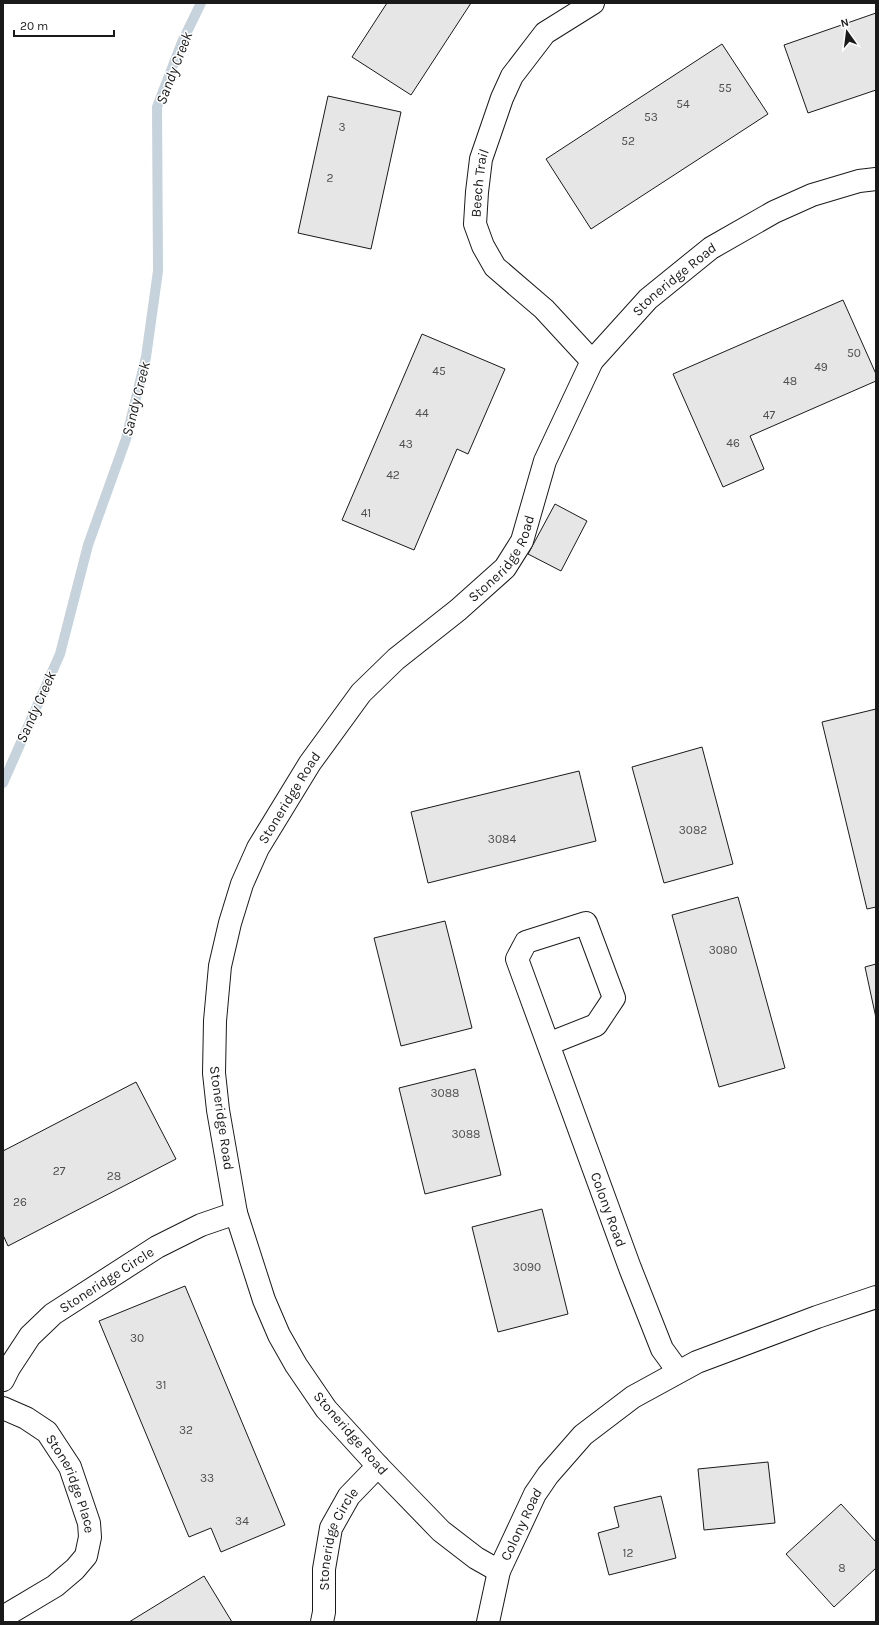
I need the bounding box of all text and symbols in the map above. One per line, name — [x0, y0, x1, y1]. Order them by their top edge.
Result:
scale bar — [14, 12, 114, 38]
north arrow — [827, 12, 867, 52]
text: N — [839, 16, 850, 30]
text: 20 m — [20, 19, 48, 33]
water label: Sandy Creek — [152, 29, 196, 107]
house number: 55 — [718, 81, 732, 95]
house number: 54 — [676, 97, 690, 111]
house number: 53 — [644, 110, 658, 124]
house number: 3 — [338, 120, 346, 134]
house number: 52 — [621, 134, 635, 148]
street label: Beech Trail — [467, 147, 493, 218]
house number: 2 — [327, 171, 334, 185]
street label: Stoneridge Road — [629, 239, 719, 320]
house number: 50 — [847, 346, 861, 360]
water label: Sandy Creek — [118, 359, 154, 438]
house number: 49 — [814, 360, 828, 374]
house number: 45 — [432, 364, 446, 378]
house number: 48 — [783, 374, 797, 388]
house number: 44 — [415, 406, 429, 420]
house number: 47 — [763, 408, 776, 422]
house number: 46 — [726, 436, 740, 450]
house number: 43 — [399, 437, 413, 451]
house number: 42 — [386, 468, 400, 482]
house number: 41 — [361, 506, 371, 520]
street label: Stoneridge Road — [465, 513, 538, 606]
water label: Sandy Creek — [12, 668, 60, 746]
street label: Stoneridge Road — [255, 748, 324, 847]
house number: 3082 — [679, 823, 707, 837]
house number: 3084 — [488, 832, 516, 846]
house number: 3080 — [709, 943, 737, 957]
street label: Stoneridge Road — [206, 1065, 237, 1171]
house number: 3088 — [431, 1086, 459, 1100]
house number: 3088 — [452, 1127, 480, 1141]
house number: 27 — [53, 1164, 66, 1178]
house number: 28 — [107, 1169, 121, 1183]
street label: Colony Road — [587, 1170, 630, 1249]
house number: 26 — [13, 1195, 27, 1209]
street label: Stoneridge Circle — [56, 1243, 157, 1317]
house number: 3090 — [513, 1260, 541, 1274]
house number: 30 — [130, 1331, 144, 1345]
house number: 31 — [155, 1378, 167, 1392]
street label: Stoneridge Road — [310, 1388, 392, 1479]
house number: 32 — [179, 1423, 193, 1437]
street label: Stoneridge Place — [42, 1431, 98, 1534]
house number: 33 — [200, 1471, 214, 1485]
street label: Stoneridge Circle — [316, 1484, 362, 1591]
street label: Colony Road — [497, 1485, 546, 1563]
house number: 34 — [235, 1514, 249, 1528]
house number: 12 — [623, 1546, 634, 1560]
house number: 8 — [838, 1561, 846, 1575]

